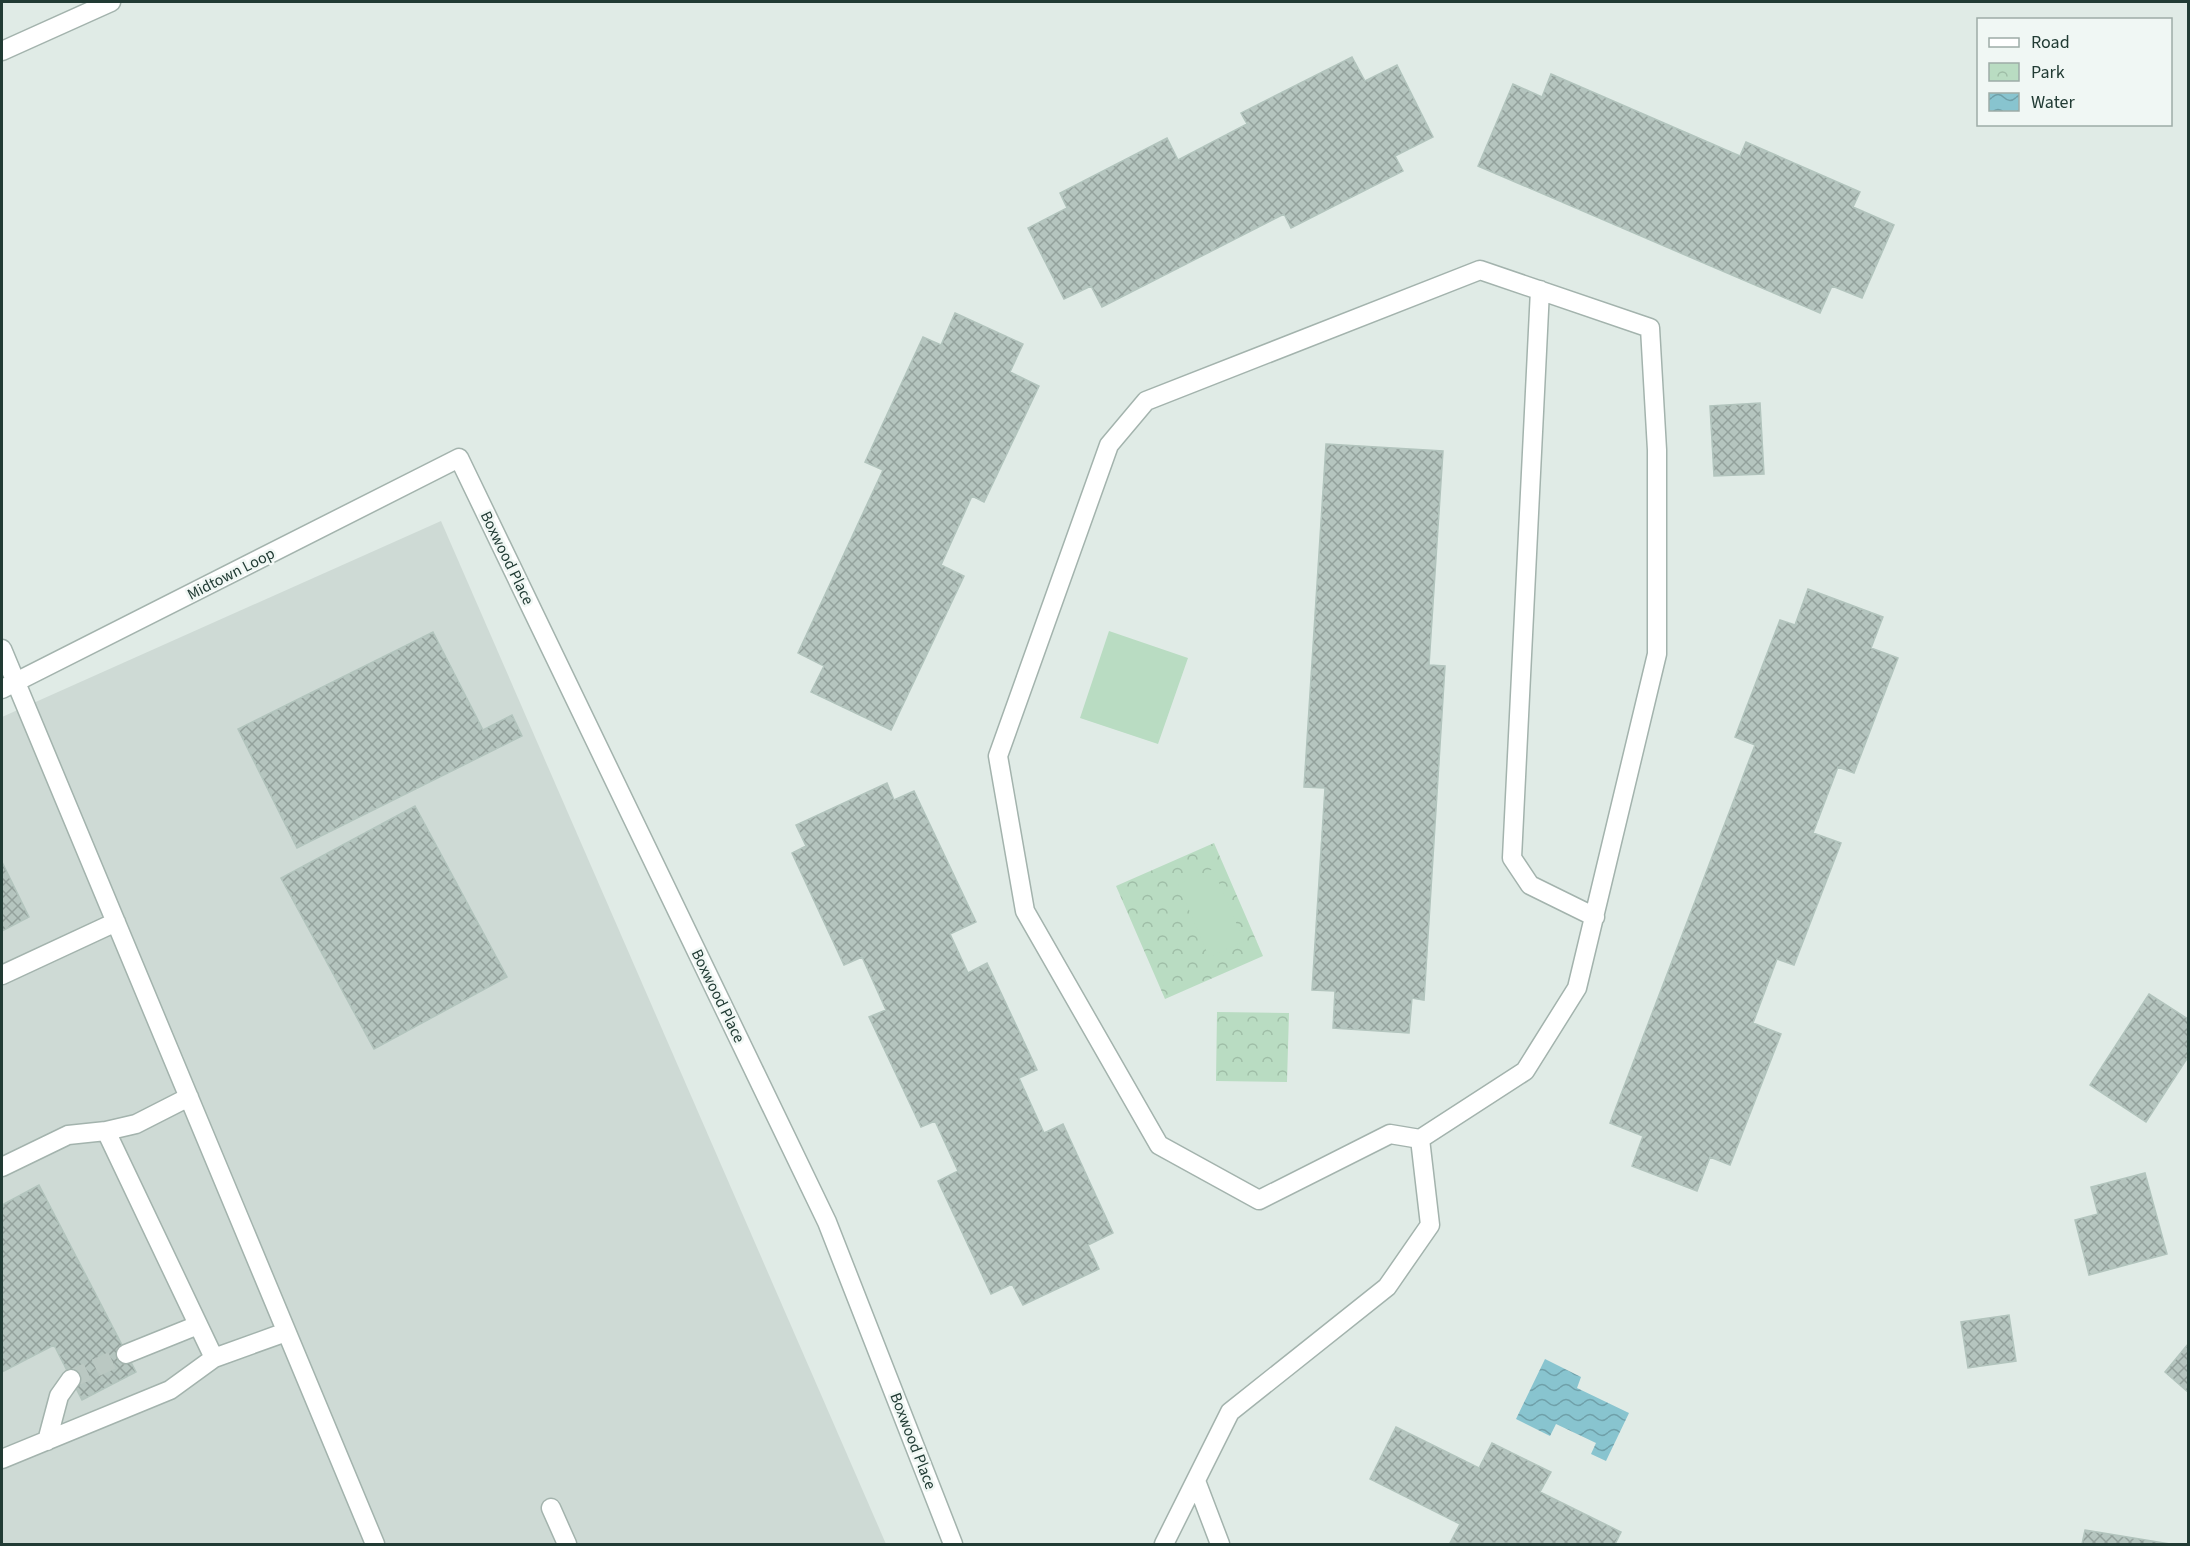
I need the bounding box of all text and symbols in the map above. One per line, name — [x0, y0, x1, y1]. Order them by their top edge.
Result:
legend — [1977, 18, 2172, 126]
text: Road — [2031, 30, 2070, 55]
text: Park — [2031, 60, 2065, 85]
text: Water — [2031, 90, 2075, 115]
street label: Boxwood Place — [475, 507, 539, 609]
street label: Midtown Loop — [183, 542, 279, 605]
street label: Boxwood Place — [686, 945, 750, 1047]
street label: Boxwood Place — [884, 1389, 942, 1493]

